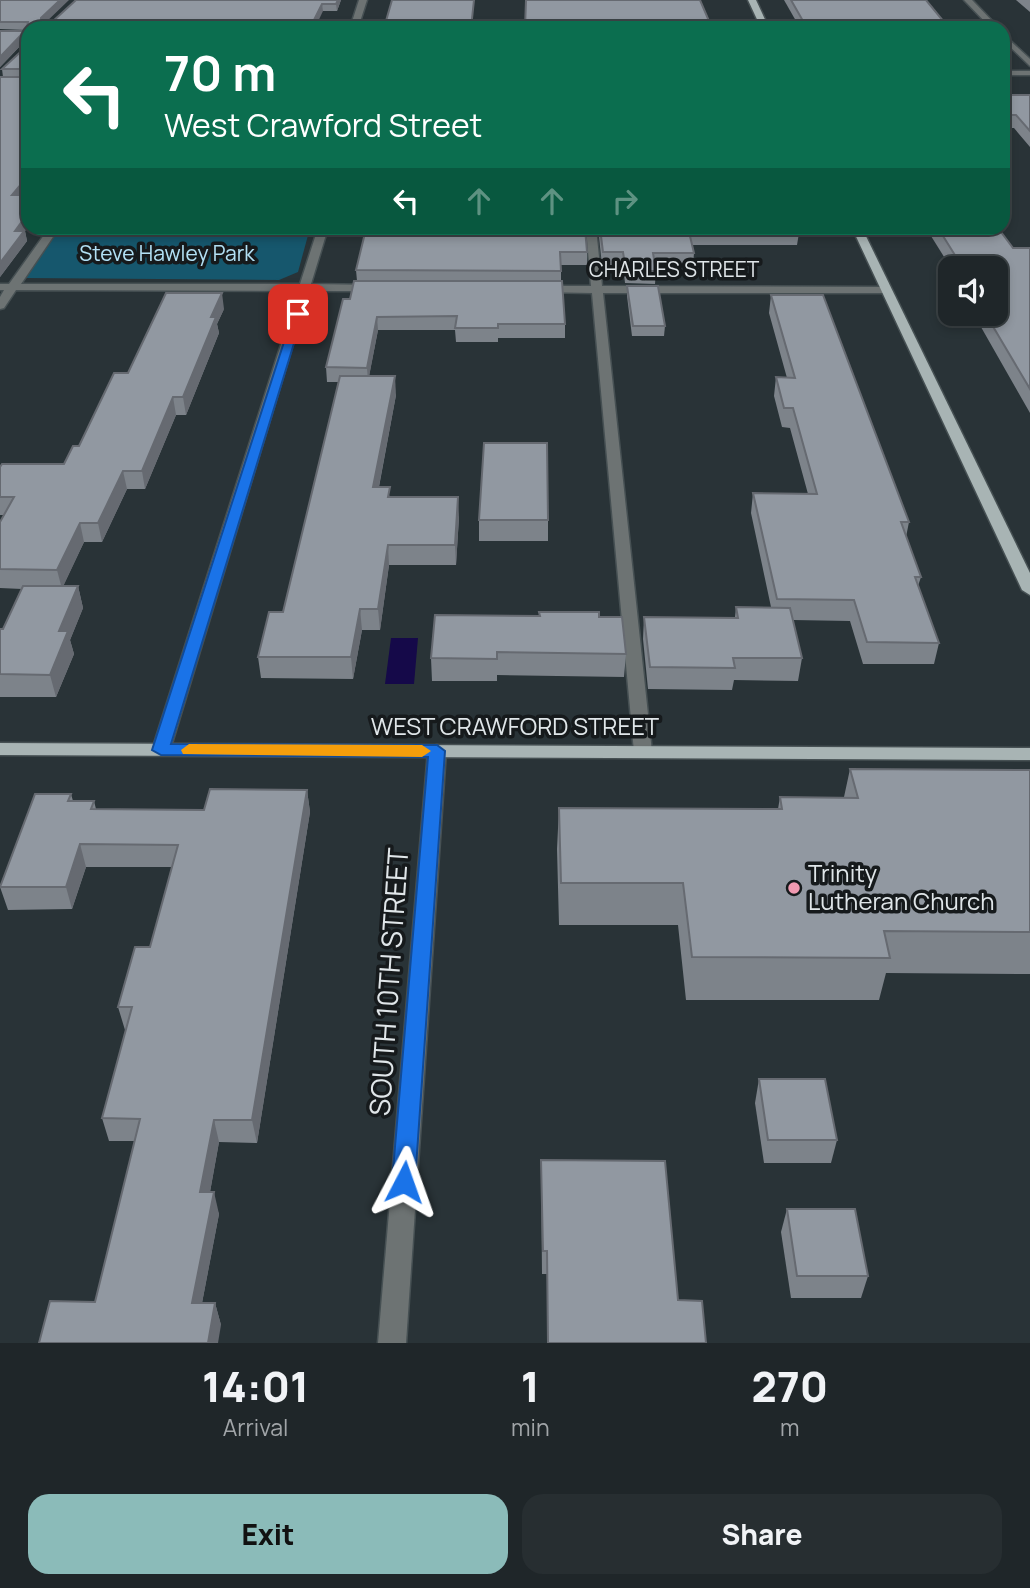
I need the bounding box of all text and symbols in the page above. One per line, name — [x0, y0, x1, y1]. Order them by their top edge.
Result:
text: 70 m — [164, 39, 276, 106]
icon: left — [49, 49, 140, 140]
text: West Crawford Street — [164, 103, 482, 147]
icon: left — [387, 182, 425, 220]
icon: ahead — [460, 182, 498, 220]
icon: ahead — [533, 182, 571, 220]
icon: right — [606, 182, 644, 220]
park label: Steve Hawley Park — [79, 239, 255, 267]
street label: CHARLES STREET — [589, 255, 760, 283]
map controls — [938, 256, 1008, 326]
button: sound — [938, 256, 1008, 326]
pin — [268, 284, 328, 344]
icon: arrive — [279, 295, 317, 333]
street label: WEST CRAWFORD STREET — [371, 709, 660, 742]
street label: SOUTH 10TH STREET — [360, 846, 416, 1117]
place label: Trinity Lutheran Church — [808, 856, 995, 917]
marker: Trinity Lutheran Church — [786, 880, 802, 896]
position arrow — [367, 1145, 441, 1219]
text: 14:01 — [202, 1357, 309, 1415]
text: 1 — [521, 1357, 540, 1415]
text: 270 — [752, 1357, 828, 1415]
text: Arrival — [223, 1411, 288, 1443]
text: min — [511, 1411, 550, 1443]
text: m — [780, 1411, 800, 1443]
button: Exit — [28, 1494, 508, 1574]
button: Share — [522, 1494, 1002, 1574]

